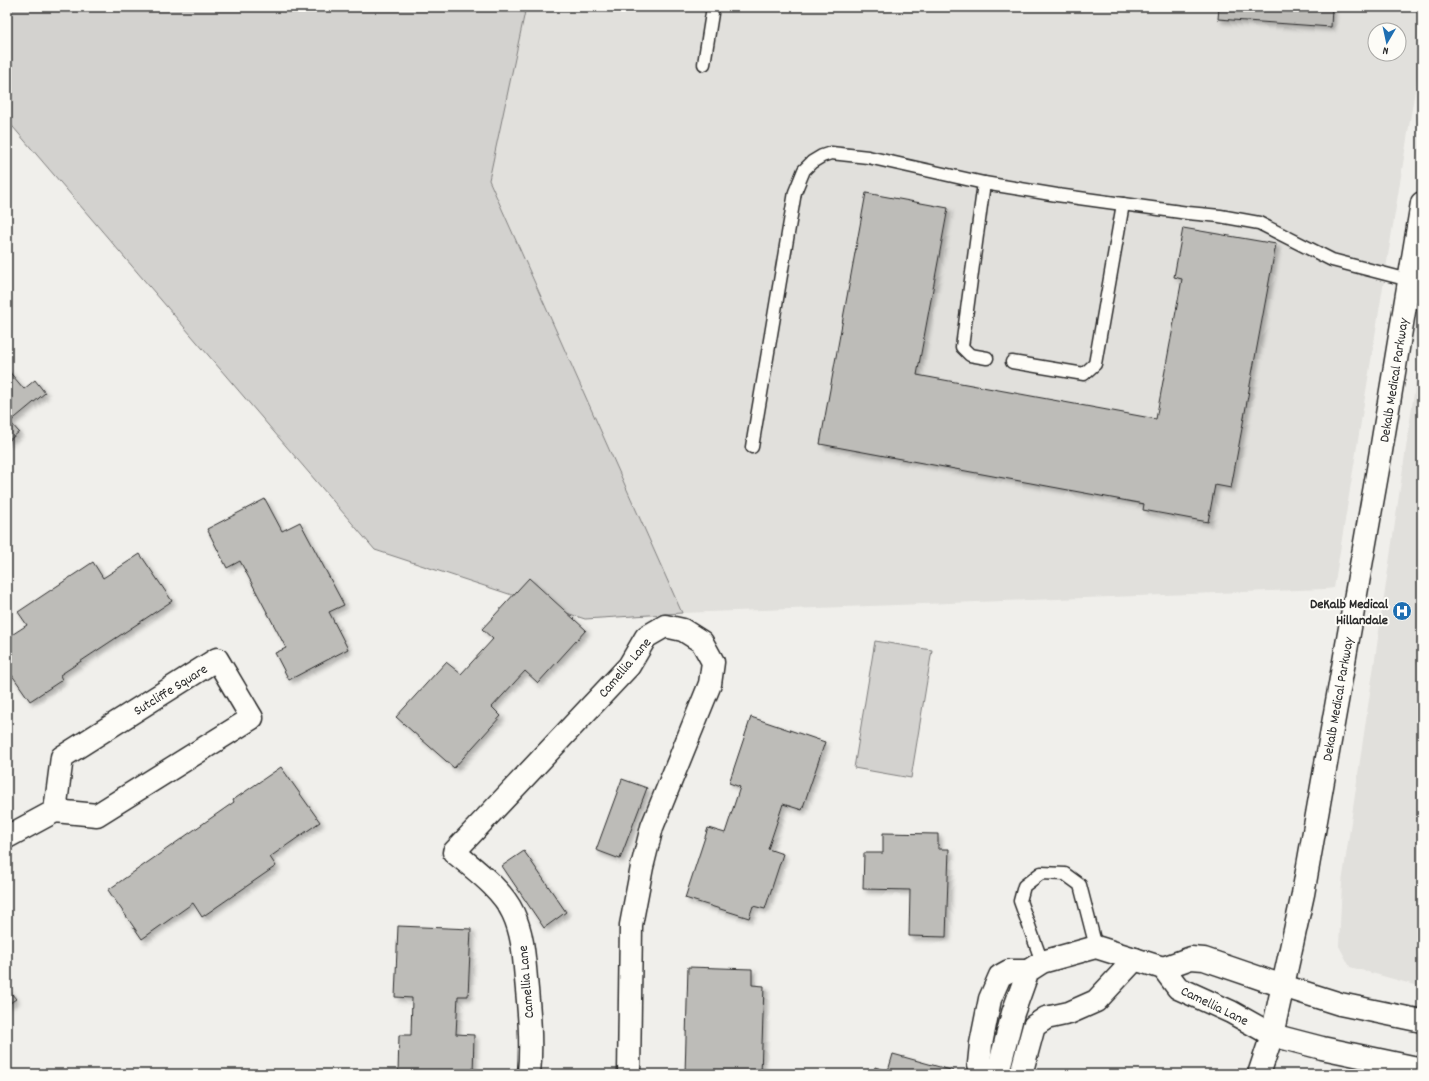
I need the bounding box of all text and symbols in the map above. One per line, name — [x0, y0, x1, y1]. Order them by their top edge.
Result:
north arrow — [1367, 22, 1407, 62]
text: N — [1381, 41, 1390, 58]
street label: Dekalb Medical Parkway — [1375, 316, 1415, 444]
place label: DeKalb Medical Hillandale — [1310, 595, 1389, 631]
hospital icon: DeKalb Medical Hillandale — [1391, 600, 1413, 622]
street label: Camellia Lane — [594, 634, 657, 703]
street label: Dekalb Medical Parkway — [1318, 635, 1360, 763]
street label: Sutcliffe Square — [130, 660, 212, 721]
street label: Camellia Lane — [514, 944, 540, 1019]
street label: Camellia Lane — [1177, 982, 1251, 1032]

